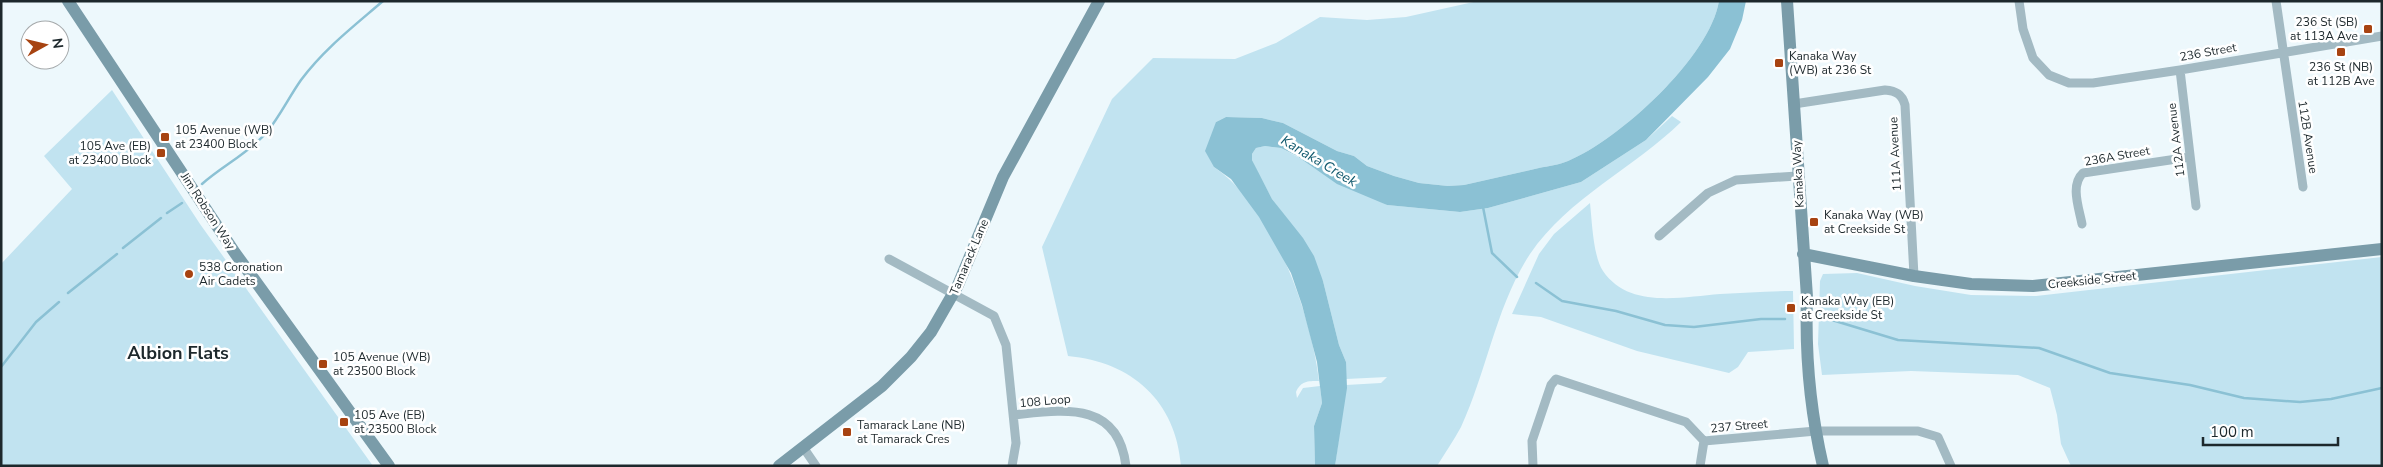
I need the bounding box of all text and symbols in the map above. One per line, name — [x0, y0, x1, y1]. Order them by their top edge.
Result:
place label: 236 St (SB) at 113A Ave — [2290, 14, 2358, 44]
north arrow — [20, 20, 70, 70]
marker: 236 St (SB) at 113A Ave — [2362, 23, 2374, 35]
text: N — [47, 37, 68, 50]
street label: 236 Street — [2178, 39, 2238, 65]
marker: 236 St (NB) at 112B Ave — [2335, 46, 2347, 58]
place label: Kanaka Way (WB) at 236 St — [1789, 48, 1872, 78]
marker: Kanaka Way (WB) at 236 St — [1773, 57, 1785, 69]
place label: 236 St (NB) at 112B Ave — [2307, 59, 2375, 89]
street label: 112B Avenue — [2294, 99, 2322, 175]
street label: 112A Avenue — [2164, 102, 2188, 178]
street label: 111A Avenue — [1885, 116, 1905, 192]
place label: 105 Avenue (WB) at 23400 Block — [175, 122, 273, 152]
marker: 105 Avenue (WB) at 23400 Block — [159, 131, 171, 143]
water label: Kanaka Creek — [1277, 131, 1361, 192]
place label: 105 Ave (EB) at 23400 Block — [68, 138, 152, 168]
street label: Kanaka Way — [1788, 139, 1808, 208]
street label: 236A Street — [2083, 142, 2152, 170]
marker: 105 Ave (EB) at 23400 Block — [155, 147, 167, 159]
street label: Jim Robson Way — [177, 169, 239, 253]
place label: Kanaka Way (WB) at Creekside St — [1824, 207, 1924, 237]
marker: Kanaka Way (WB) at Creekside St — [1808, 216, 1820, 228]
street label: Tamarack Lane — [946, 217, 992, 297]
place label: 538 Coronation Air Cadets — [199, 259, 283, 289]
street label: Creekside Street — [2047, 267, 2138, 293]
marker: 538 Coronation Air Cadets — [183, 268, 195, 280]
place label: Kanaka Way (EB) at Creekside St — [1801, 293, 1894, 323]
marker: Kanaka Way (EB) at Creekside St — [1785, 302, 1797, 314]
district label: Albion Flats — [127, 341, 229, 365]
place label: 105 Avenue (WB) at 23500 Block — [333, 349, 431, 379]
marker: 105 Avenue (WB) at 23500 Block — [317, 358, 329, 370]
street label: 108 Loop — [1019, 391, 1071, 411]
place label: 105 Ave (EB) at 23500 Block — [354, 407, 438, 437]
scale bar — [2203, 414, 2338, 446]
street label: 237 Street — [1710, 415, 1769, 436]
marker: 105 Ave (EB) at 23500 Block — [338, 416, 350, 428]
place label: Tamarack Lane (NB) at Tamarack Cres — [857, 417, 965, 447]
text: 100 m — [2210, 422, 2254, 442]
marker: Tamarack Lane (NB) at Tamarack Cres — [841, 426, 853, 438]

